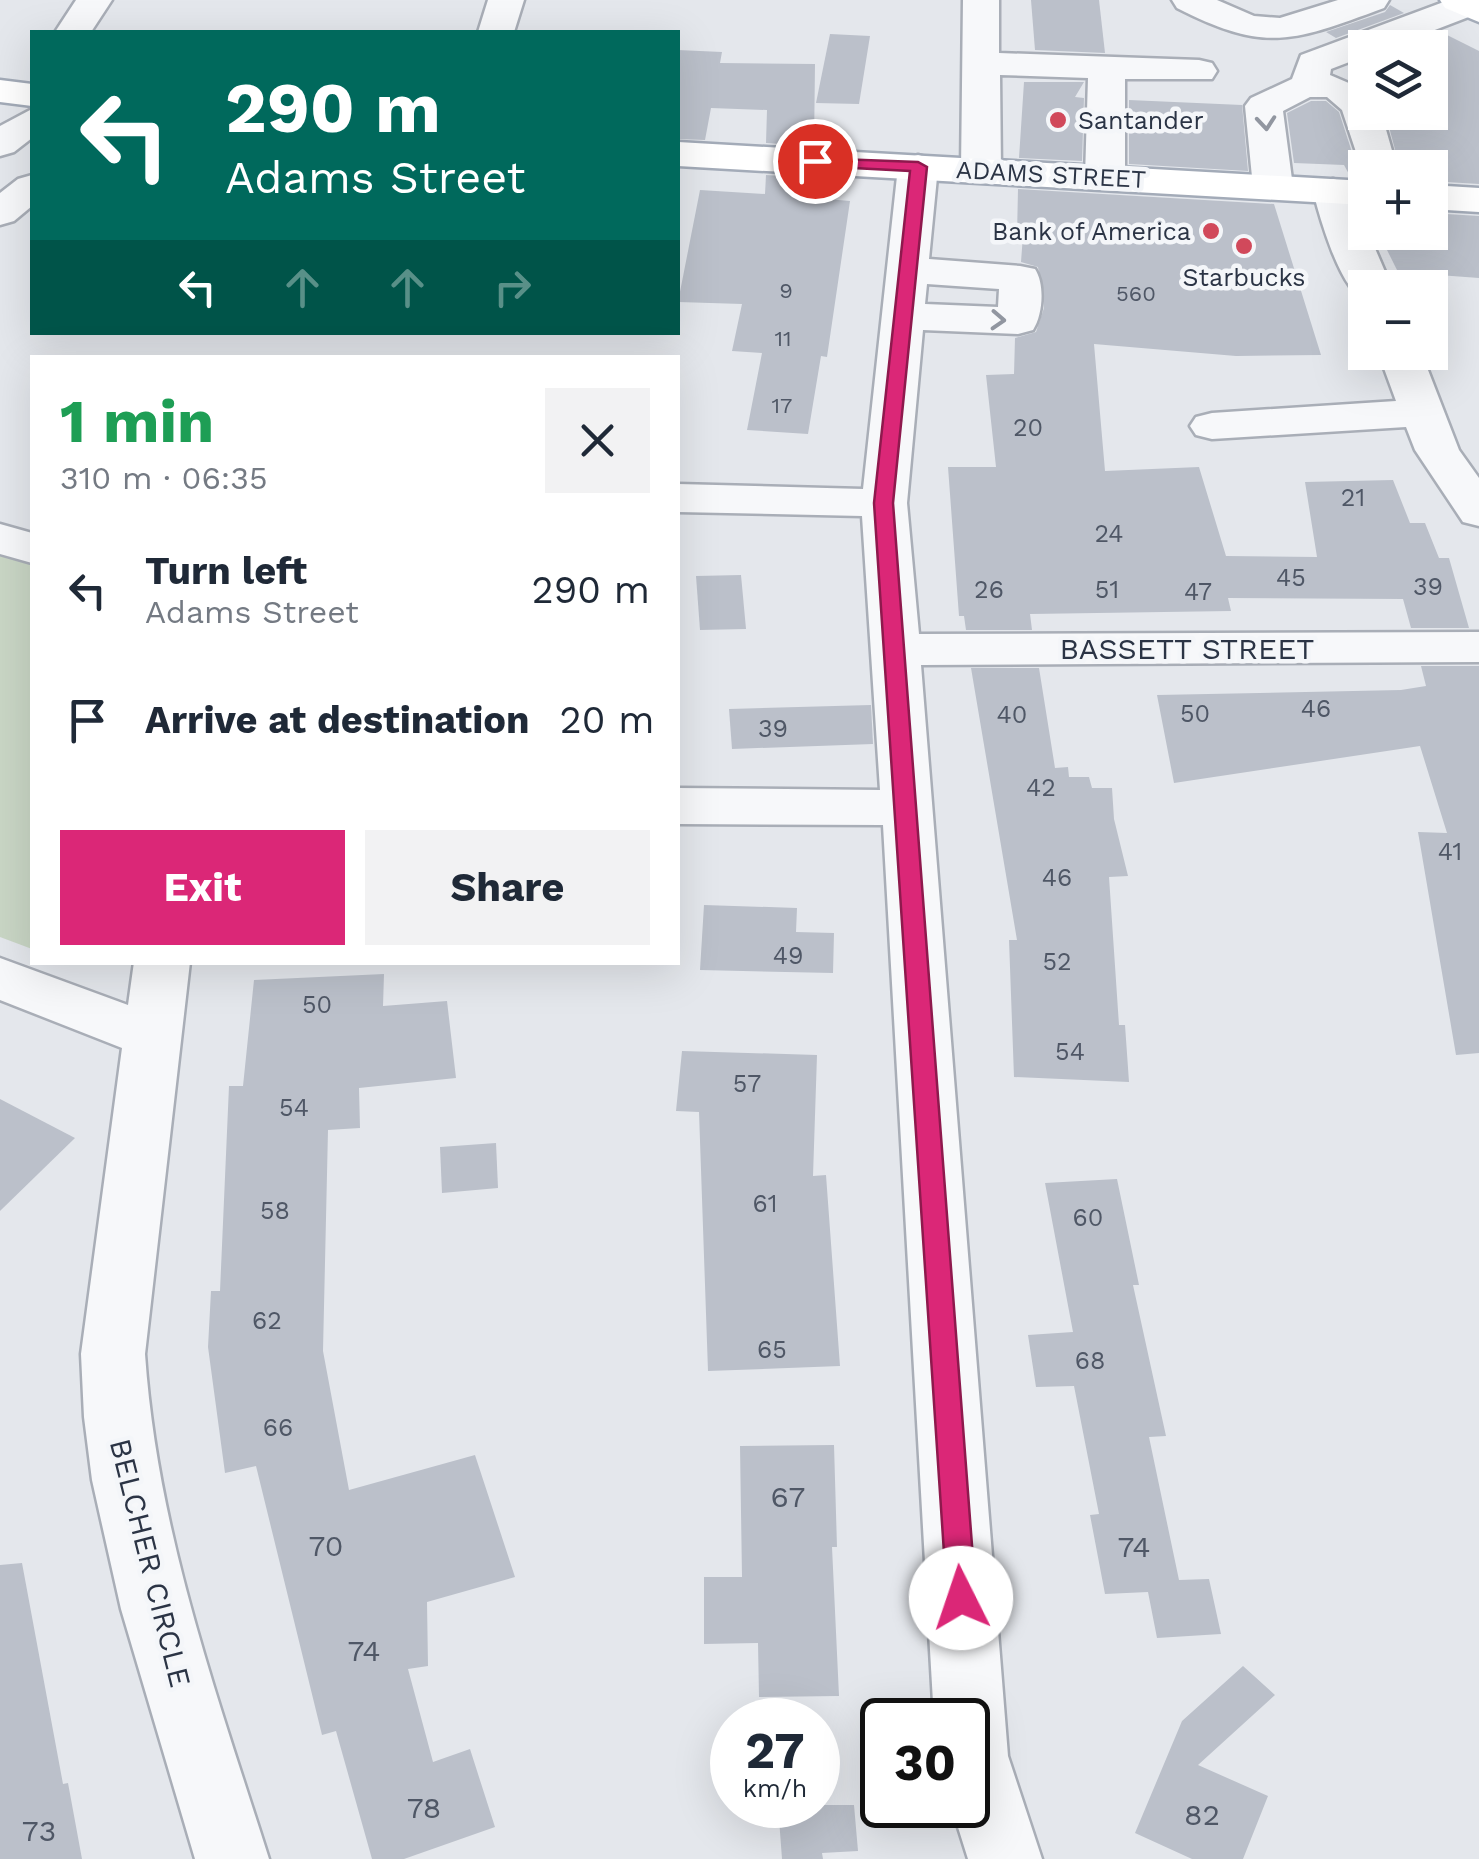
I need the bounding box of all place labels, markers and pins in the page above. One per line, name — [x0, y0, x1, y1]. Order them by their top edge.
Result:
place label: Santander — [1078, 106, 1204, 135]
marker: Santander — [1047, 109, 1069, 131]
pin — [773, 119, 858, 204]
place label: Bank of America — [992, 217, 1191, 246]
marker: Bank of America — [1200, 220, 1222, 242]
marker: Starbucks — [1233, 235, 1255, 257]
place label: Starbucks — [1182, 263, 1306, 292]

